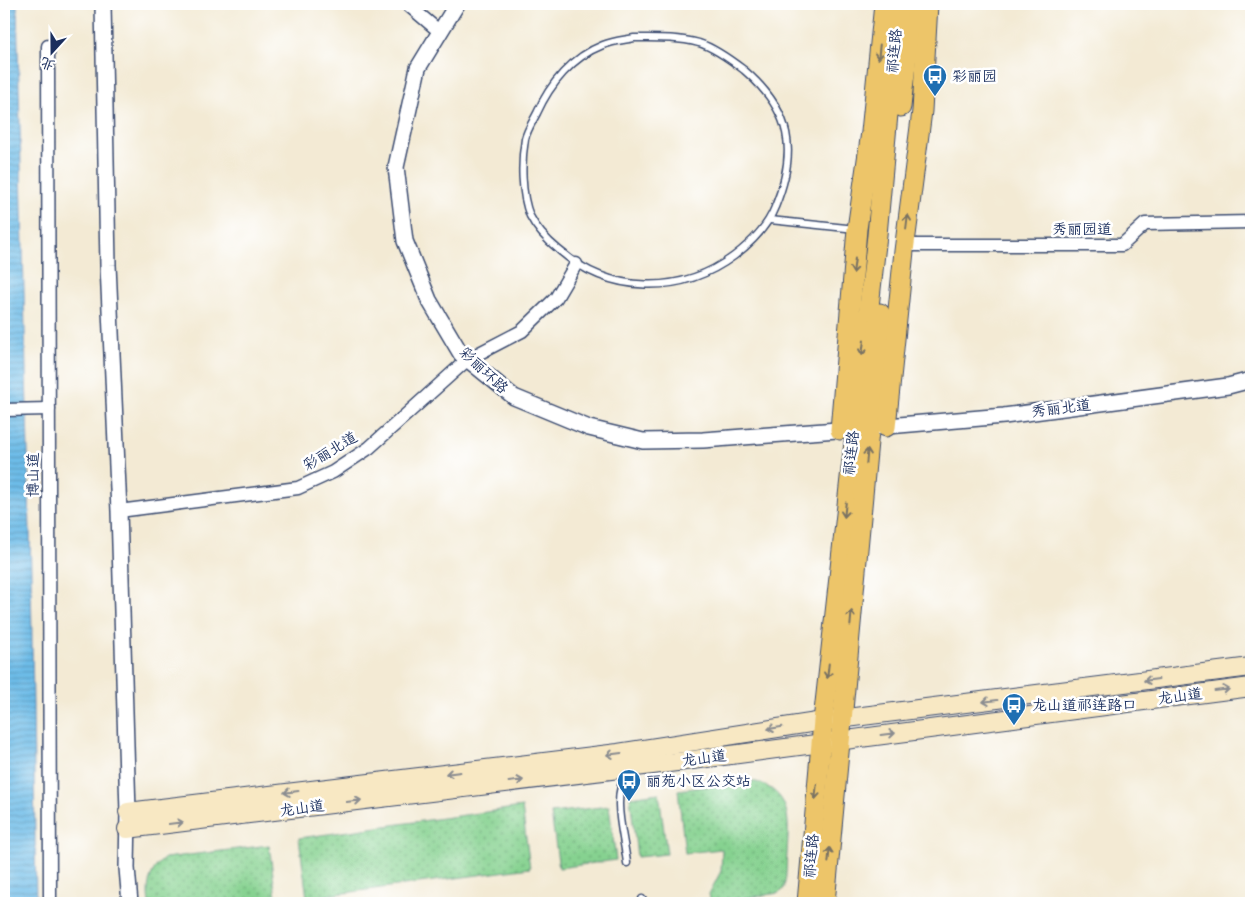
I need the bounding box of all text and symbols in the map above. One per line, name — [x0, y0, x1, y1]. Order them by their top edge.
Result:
street label: 祁连路 — [879, 27, 909, 75]
north arrow — [28, 28, 78, 78]
one-way arrow — [874, 44, 884, 60]
text: 北 — [37, 49, 59, 78]
bus stop icon: 彩丽园 — [922, 63, 948, 97]
place label: 彩丽园 — [952, 63, 997, 89]
one-way arrow — [902, 214, 912, 230]
street label: 秀丽园道 — [1052, 216, 1112, 242]
one-way arrow — [849, 257, 859, 273]
street label: 彩丽环路 — [453, 340, 515, 400]
one-way arrow — [858, 340, 868, 356]
street label: 秀丽北道 — [1030, 391, 1092, 425]
street label: 彩丽北道 — [298, 424, 362, 478]
street label: 祁连路 — [836, 429, 866, 477]
one-way arrow — [862, 449, 871, 465]
street label: 博山道 — [20, 452, 46, 498]
one-way arrow — [840, 501, 850, 517]
one-way arrow — [846, 610, 856, 626]
one-way arrow — [823, 663, 833, 679]
one-way arrow — [1143, 675, 1159, 685]
street label: 龙山道 — [1156, 680, 1204, 712]
one-way arrow — [1214, 685, 1230, 695]
bus stop icon: 龙山道祁连路口 — [1001, 692, 1027, 726]
place label: 龙山道祁连路口 — [1032, 692, 1137, 718]
one-way arrow — [982, 696, 998, 706]
one-way arrow — [767, 724, 783, 734]
one-way arrow — [879, 729, 895, 739]
street label: 龙山道 — [680, 742, 728, 774]
one-way arrow — [606, 749, 622, 759]
one-way arrow — [445, 768, 461, 778]
bus stop icon: 丽苑小区公交站 — [616, 768, 642, 802]
place label: 丽苑小区公交站 — [646, 768, 751, 794]
one-way arrow — [507, 776, 523, 786]
one-way arrow — [812, 783, 821, 799]
one-way arrow — [284, 787, 300, 797]
street label: 龙山道 — [278, 792, 326, 824]
one-way arrow — [346, 796, 362, 806]
one-way arrow — [167, 818, 183, 828]
street label: 祁连路 — [796, 832, 826, 880]
one-way arrow — [824, 847, 834, 863]

